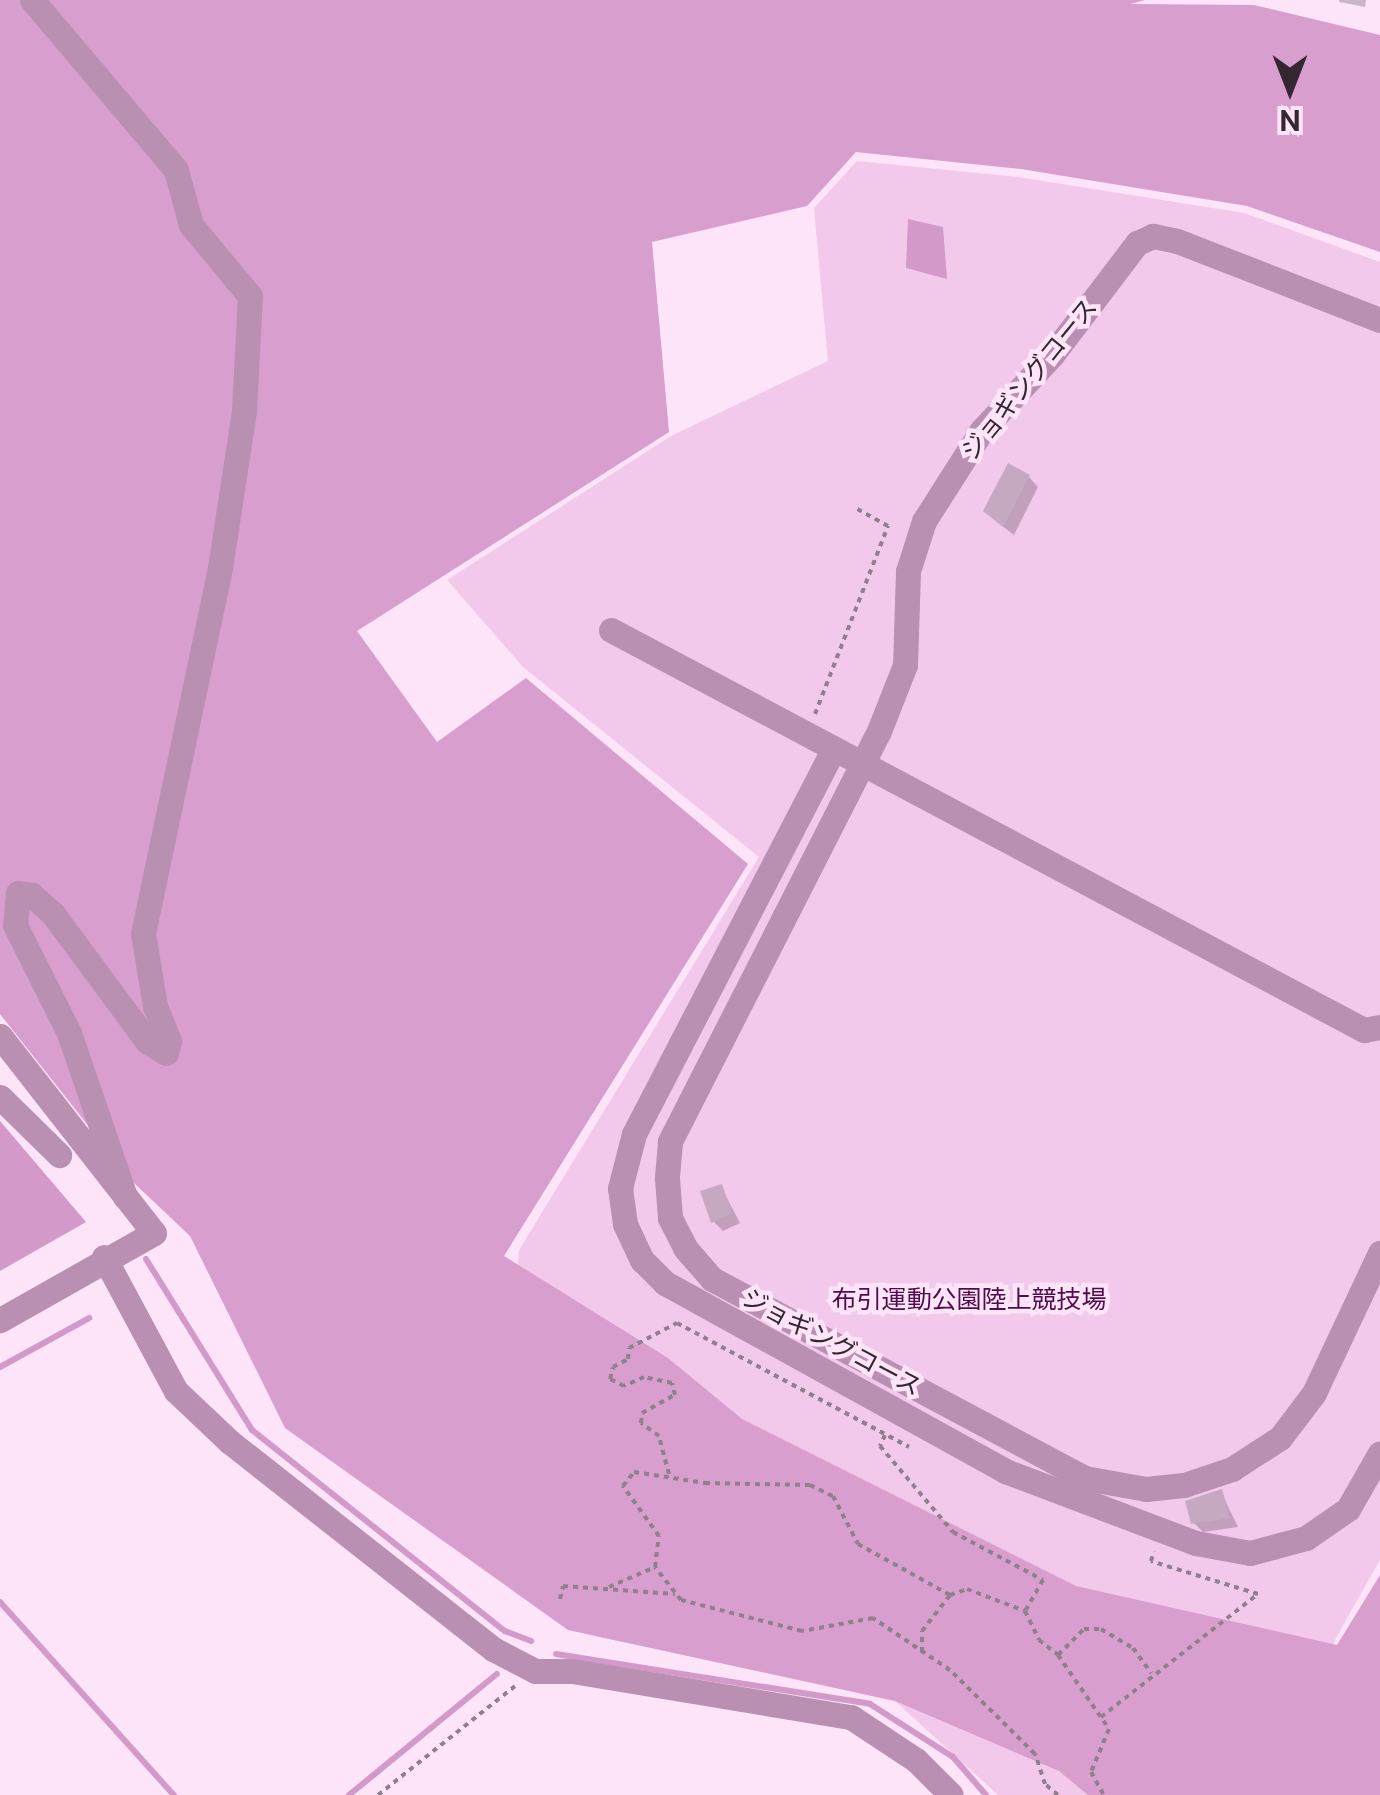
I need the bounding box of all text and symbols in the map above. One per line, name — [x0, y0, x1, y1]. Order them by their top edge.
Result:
north arrow — [1240, 40, 1340, 140]
text: N — [1279, 104, 1301, 137]
street label: ジョギングコース — [954, 292, 1104, 466]
street label: ジョギングコース — [737, 1282, 927, 1402]
park label: 布引運動公園陸上競技場 — [832, 1284, 1106, 1314]

